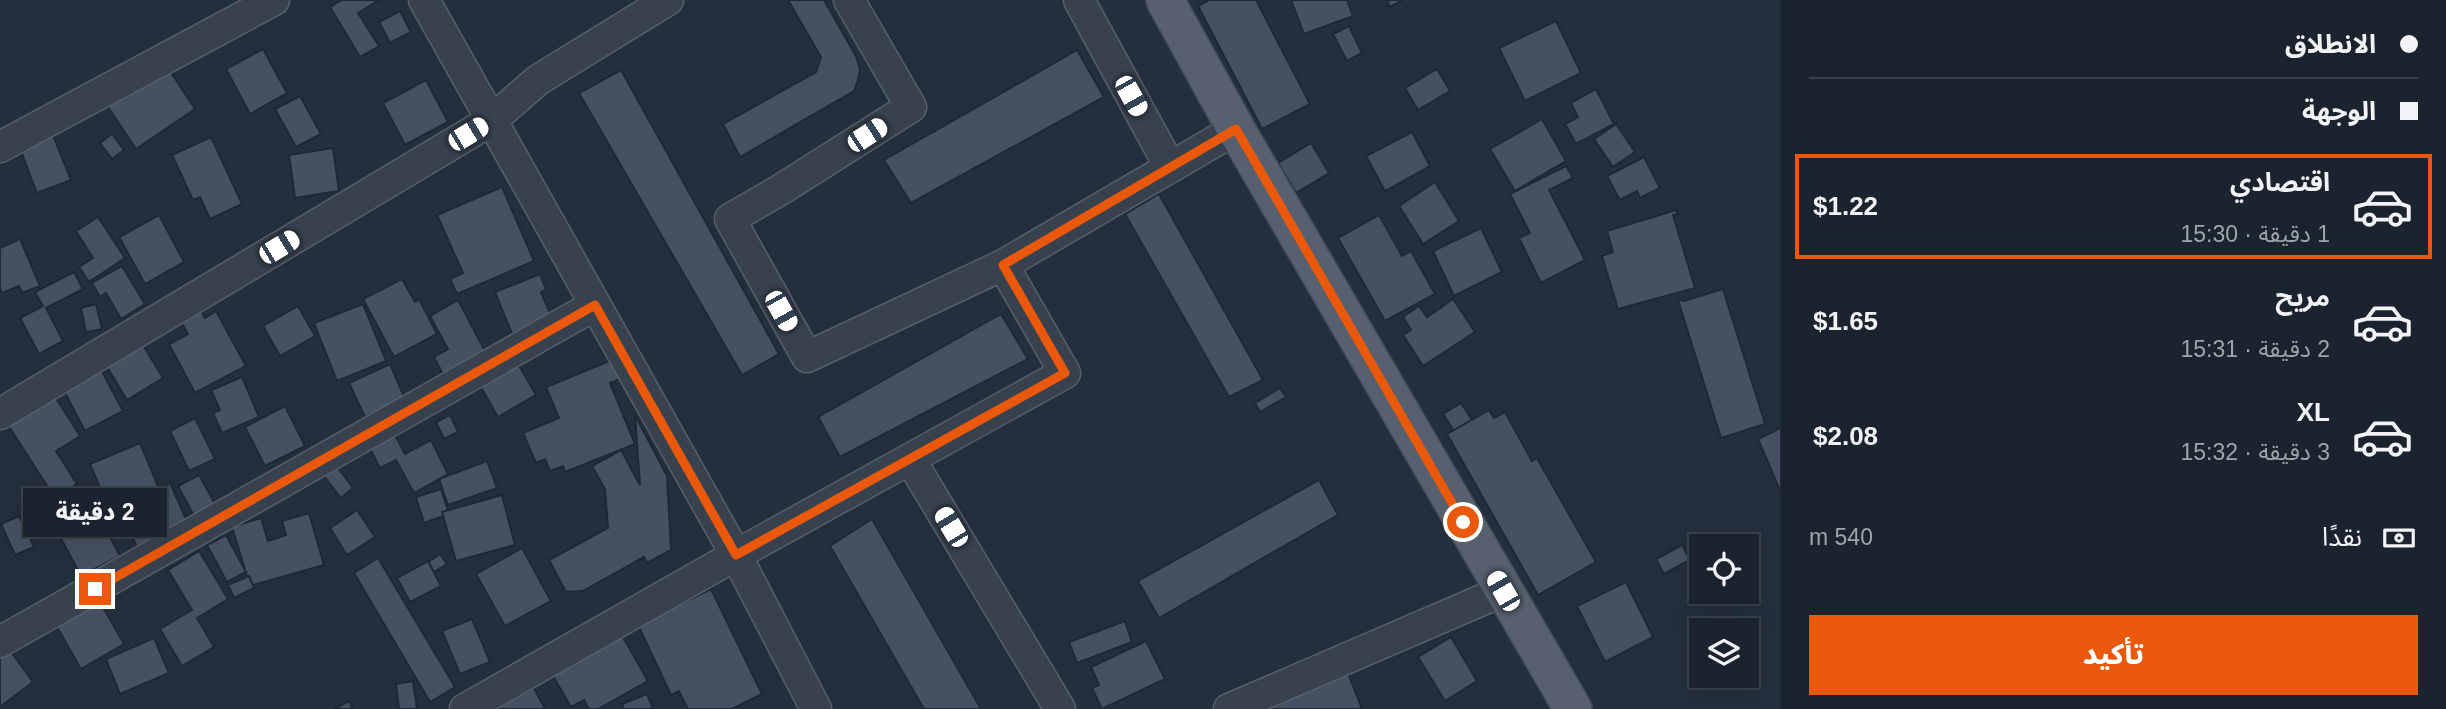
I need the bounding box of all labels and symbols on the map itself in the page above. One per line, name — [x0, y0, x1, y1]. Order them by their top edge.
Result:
car — [1112, 73, 1151, 119]
car — [445, 114, 492, 154]
car — [844, 115, 891, 155]
car — [256, 227, 303, 267]
car — [762, 288, 801, 334]
callout: 2 دقيقة — [23, 488, 167, 536]
car — [932, 504, 971, 550]
route start — [1447, 506, 1479, 538]
car — [1484, 568, 1523, 614]
route end — [79, 573, 111, 605]

